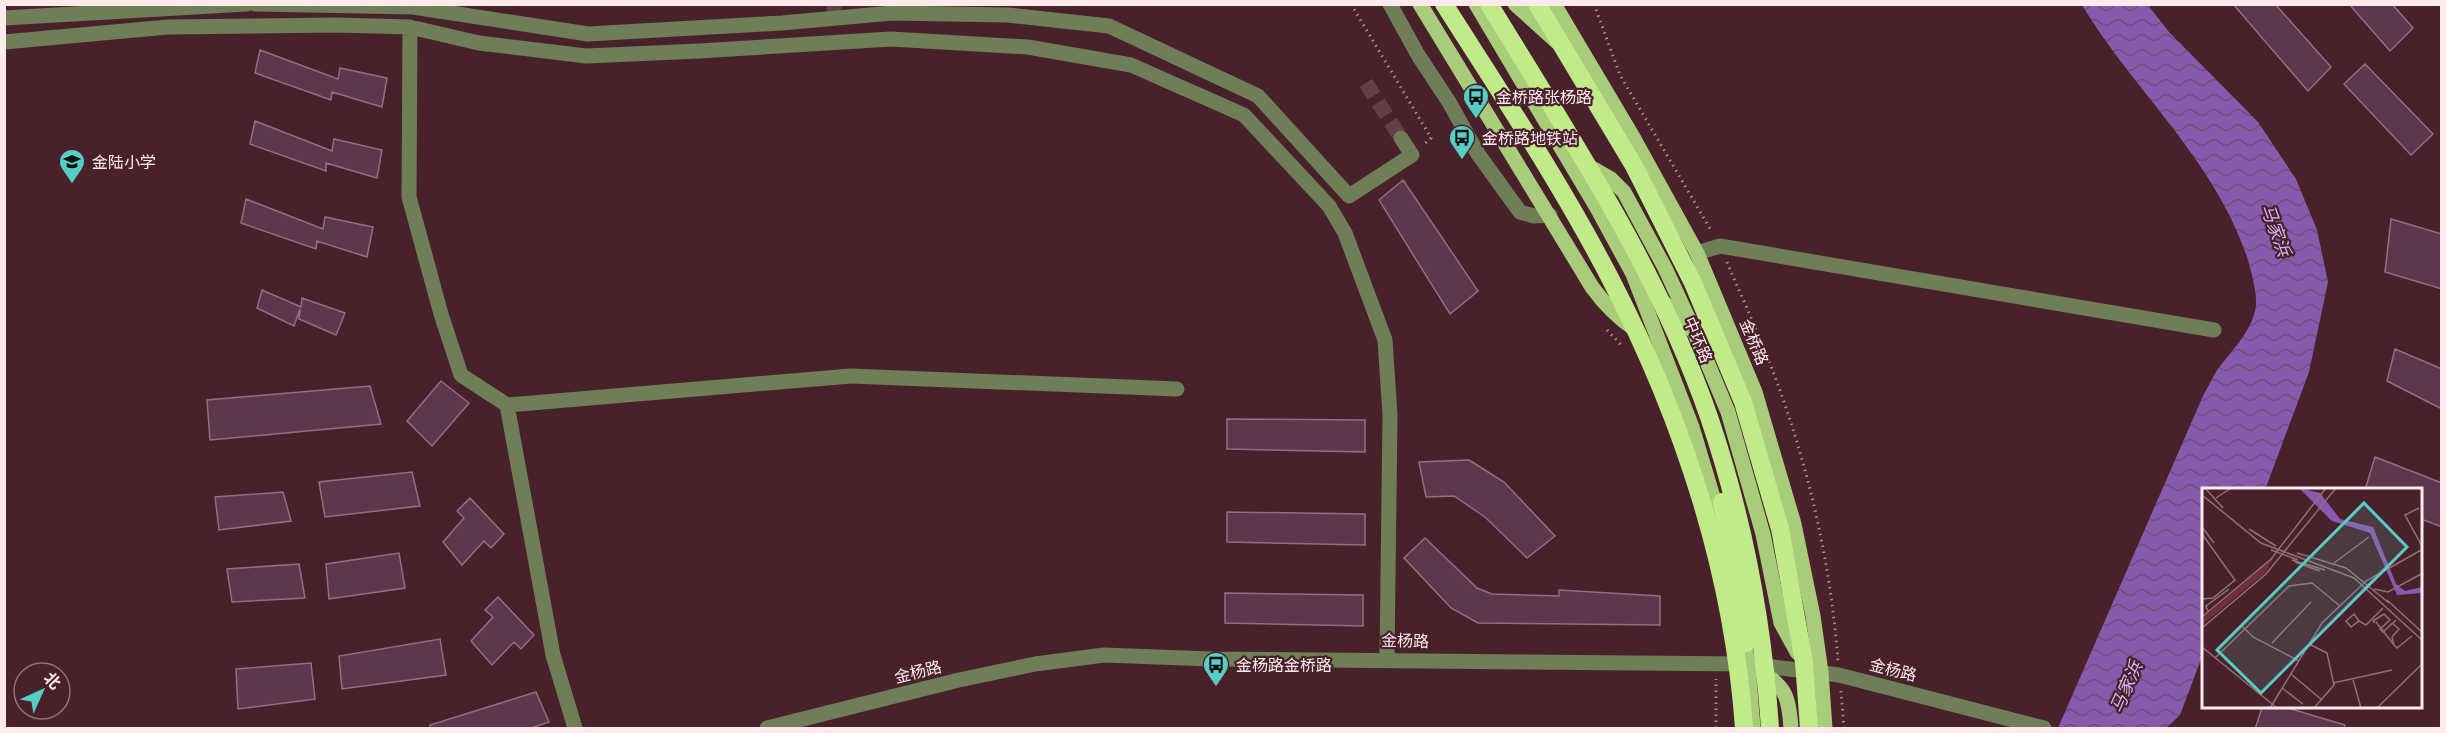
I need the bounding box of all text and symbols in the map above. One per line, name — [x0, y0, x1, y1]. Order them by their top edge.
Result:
bus stop icon: 金桥路张杨路 — [1461, 82, 1491, 120]
place label: 金桥路张杨路 — [1496, 88, 1592, 107]
bus stop icon: 金桥路地铁站 — [1447, 123, 1477, 161]
place label: 金桥路地铁站 — [1482, 129, 1578, 148]
school or university icon: 金陆小学 — [57, 147, 87, 185]
place label: 金陆小学 — [92, 153, 156, 172]
water label: 马家浜 — [2257, 201, 2296, 261]
street label: 中环路 — [1680, 314, 1716, 366]
street label: 金桥路 — [1736, 316, 1772, 368]
inset map — [2202, 488, 2422, 709]
street label: 金杨路 — [1381, 631, 1429, 651]
bus stop icon: 金杨路金桥路 — [1201, 650, 1231, 688]
street label: 金杨路 — [1867, 655, 1919, 685]
place label: 金杨路金桥路 — [1236, 656, 1332, 675]
water label: 马家浜 — [2105, 656, 2147, 716]
street label: 金杨路 — [892, 657, 944, 687]
north arrow — [12, 661, 72, 721]
text: 北 — [40, 668, 65, 693]

